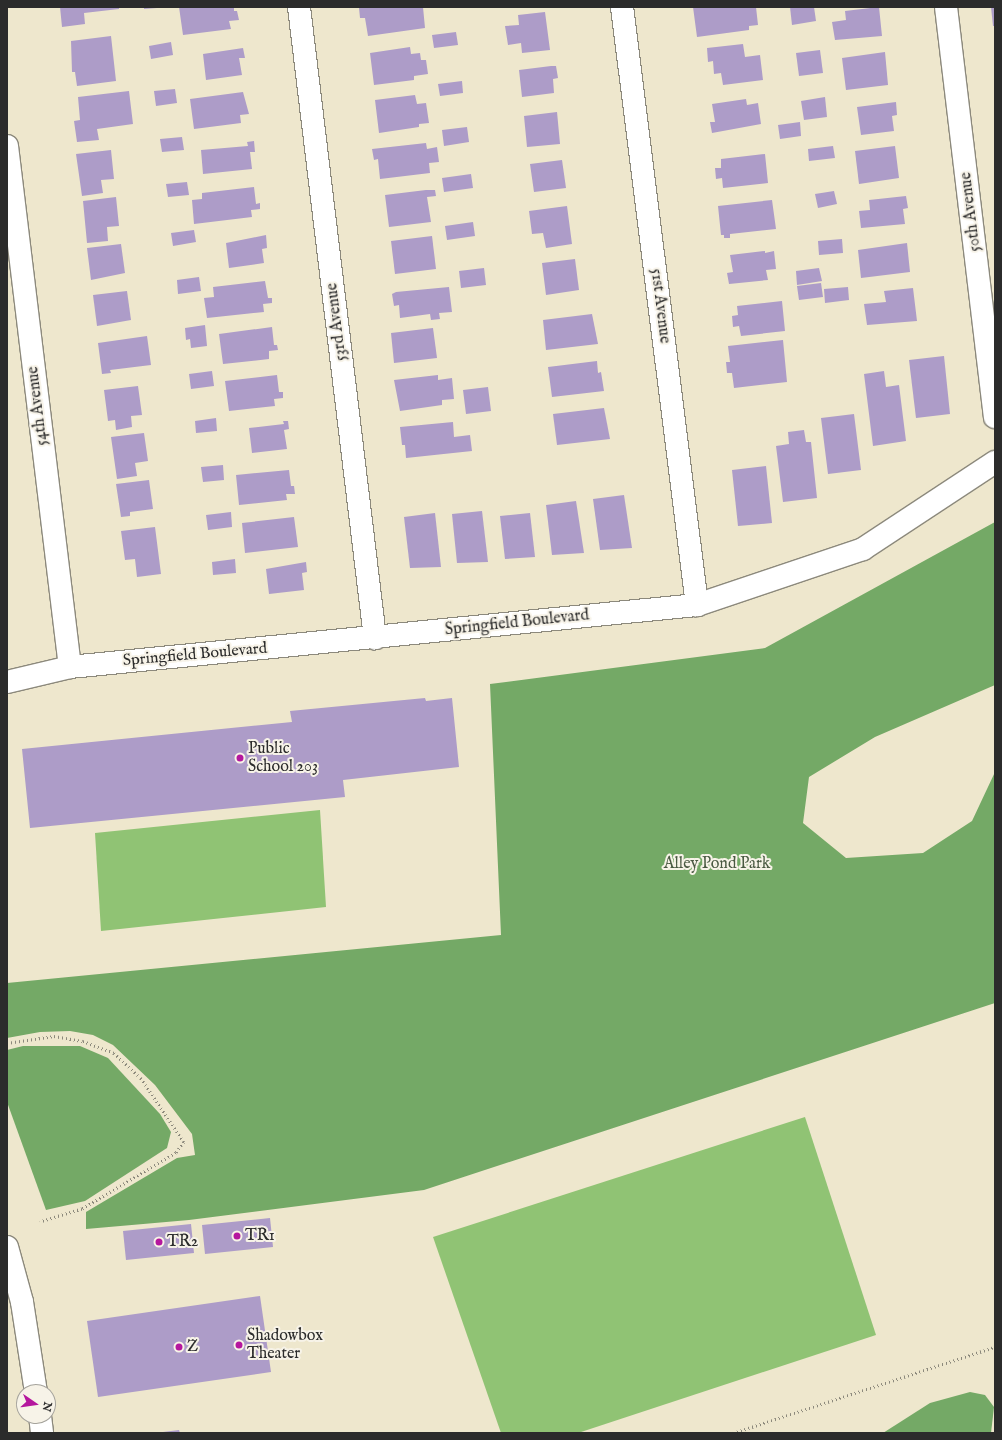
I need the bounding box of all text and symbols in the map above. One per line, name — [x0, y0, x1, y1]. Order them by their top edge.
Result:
street label: 50th Avenue — [957, 171, 985, 253]
street label: 51st Avenue — [646, 267, 674, 345]
street label: 53rd Avenue — [323, 282, 351, 362]
street label: 54th Avenue — [24, 365, 52, 447]
street label: Springfield Boulevard — [444, 606, 590, 640]
street label: Springfield Boulevard — [122, 639, 268, 671]
place label: Public School 203 — [248, 739, 318, 777]
marker: Public School 203 — [235, 753, 245, 763]
park label: Alley Pond Park — [664, 854, 770, 874]
place label: TR1 — [245, 1226, 275, 1246]
marker: TR1 — [232, 1231, 242, 1241]
place label: TR2 — [167, 1232, 198, 1252]
marker: TR2 — [154, 1237, 164, 1247]
place label: Shadowbox Theater — [247, 1326, 323, 1364]
place label: Z — [187, 1337, 198, 1357]
marker: Shadowbox Theater — [234, 1340, 244, 1350]
marker: Z — [174, 1342, 184, 1352]
north arrow — [16, 1384, 56, 1424]
text: N — [39, 1400, 55, 1413]

